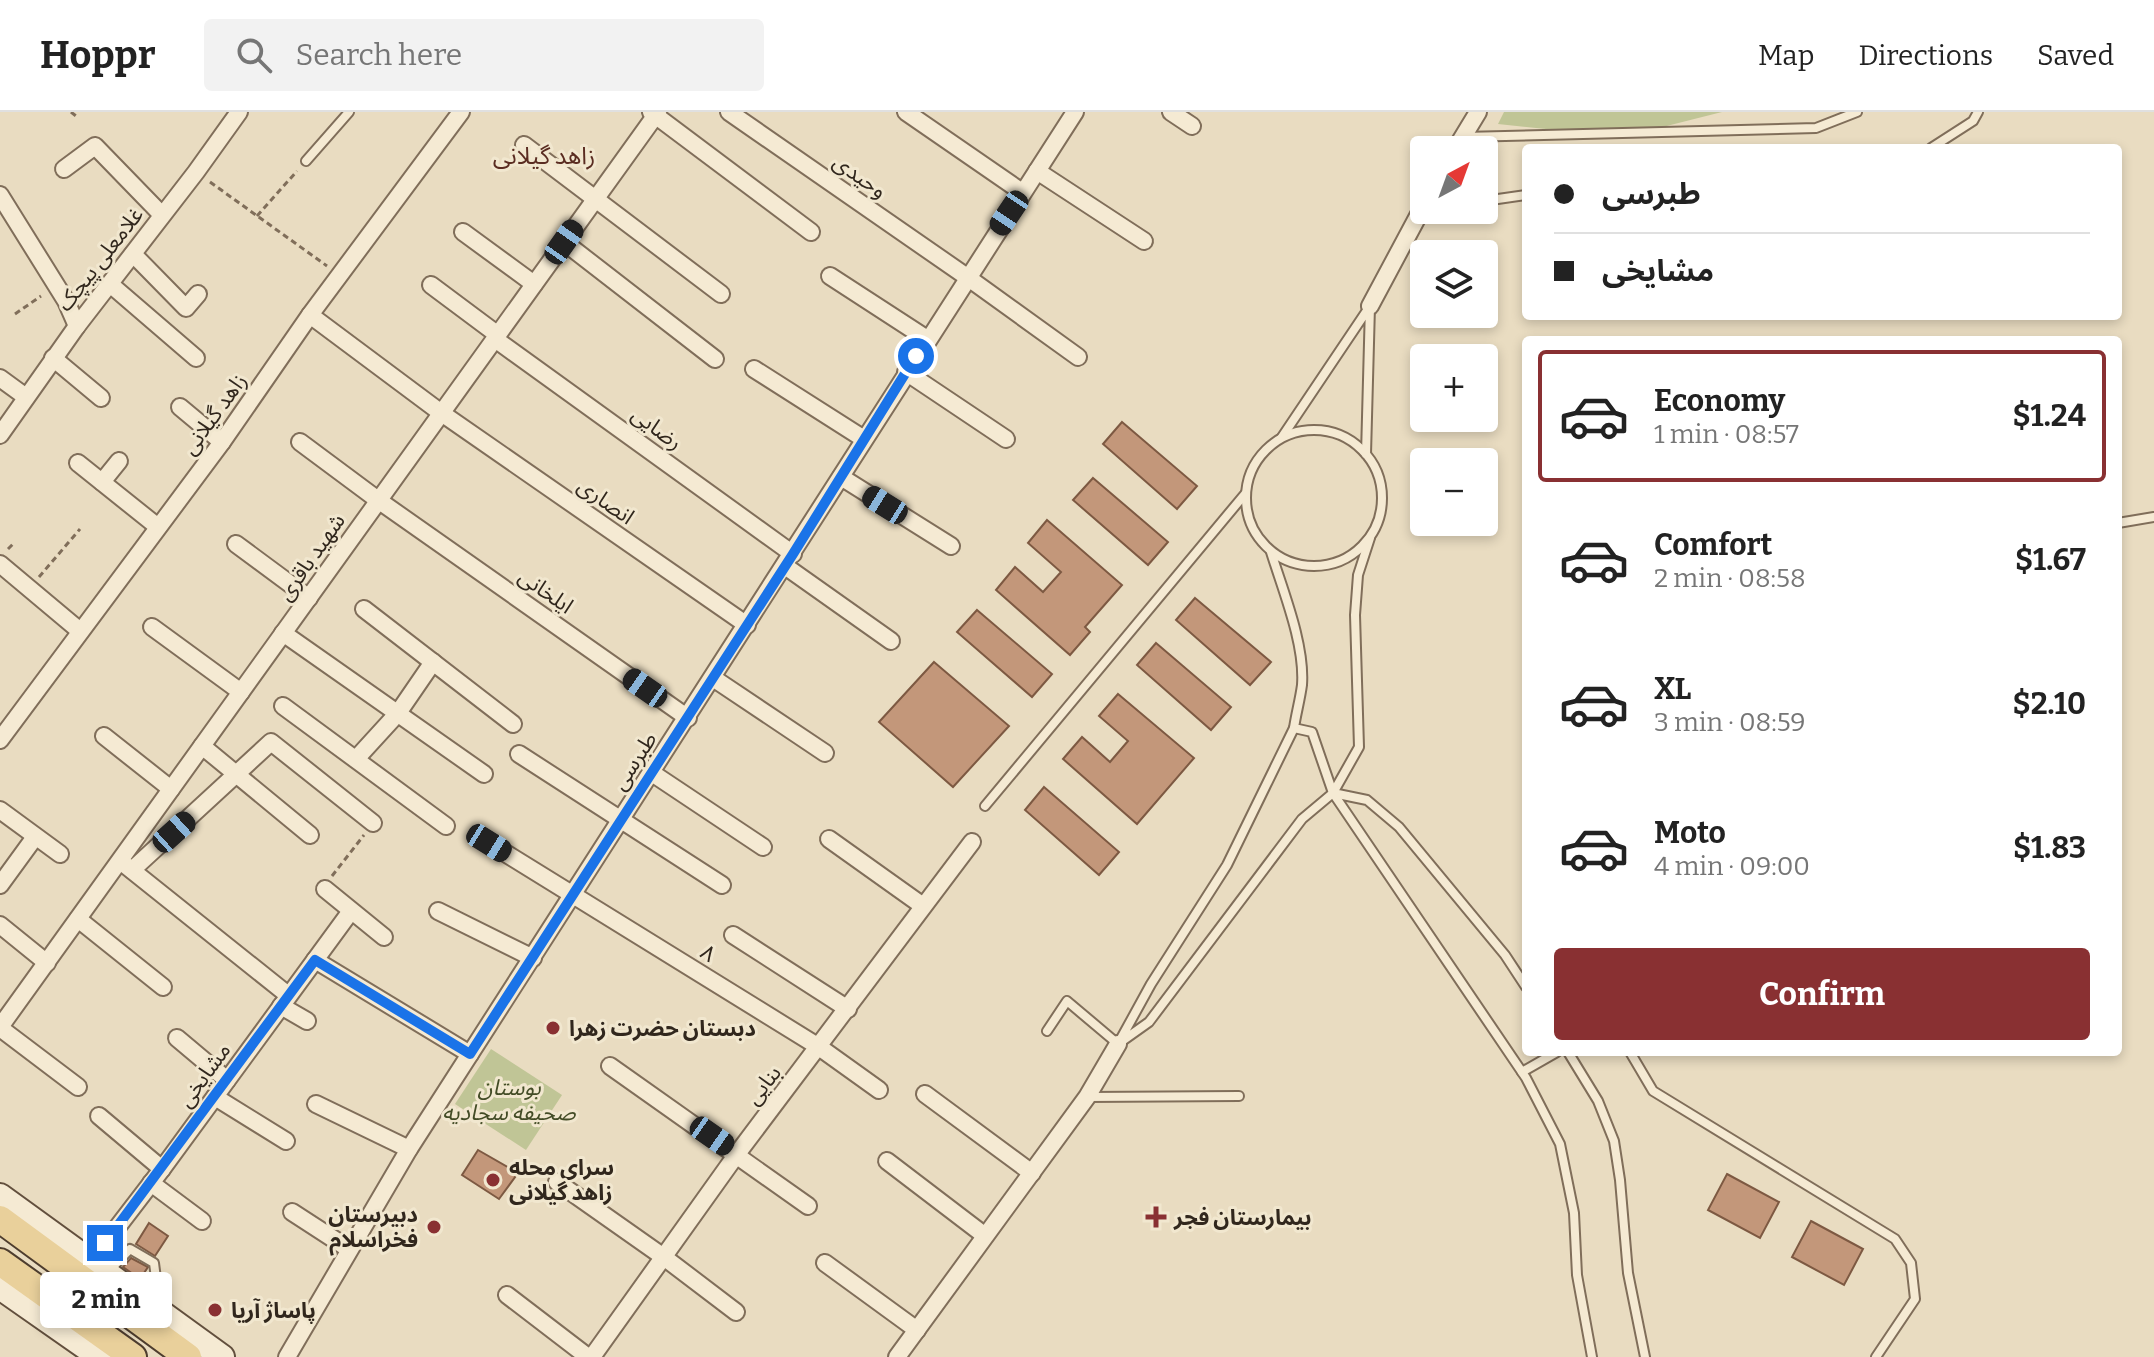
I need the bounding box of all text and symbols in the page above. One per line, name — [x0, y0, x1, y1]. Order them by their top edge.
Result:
search box — [204, 19, 764, 91]
text: Hoppr — [40, 32, 156, 78]
icon: search — [232, 33, 276, 77]
text: Search here — [296, 37, 462, 73]
text: Map — [1758, 39, 1814, 72]
text: Directions — [1858, 39, 1993, 72]
text: Saved — [2037, 39, 2114, 72]
north arrow — [1410, 136, 1498, 224]
map controls — [1410, 136, 1498, 536]
district label: زاهد گیلانی — [493, 142, 595, 170]
street label: وحیدی — [828, 148, 892, 204]
text: طبرسی — [1602, 176, 1701, 212]
car — [986, 186, 1032, 240]
street label: غلامعلی پیچک — [51, 202, 150, 317]
car — [540, 215, 588, 269]
button: layers — [1410, 240, 1498, 328]
text: مشایخی — [1602, 253, 1714, 289]
route start — [898, 338, 934, 374]
button: + — [1410, 344, 1498, 432]
street label: زاهد گیلانی — [175, 368, 253, 460]
icon: car — [1558, 380, 1630, 452]
text: Economy — [1654, 383, 1785, 419]
text: $1.24 — [2013, 398, 2086, 434]
street label: رضایی — [626, 400, 688, 456]
text: 1 min · 08:57 — [1654, 419, 1799, 450]
button: − — [1410, 448, 1498, 536]
street label: انصاری — [572, 472, 640, 530]
car — [858, 482, 912, 528]
street label: شهید باقری — [271, 508, 351, 606]
icon: car — [1558, 524, 1630, 596]
text: Comfort — [1654, 527, 1772, 563]
text: $1.67 — [2015, 542, 2086, 578]
street label: ایلخانی — [513, 562, 579, 620]
text: 2 min · 08:58 — [1654, 563, 1806, 594]
car — [618, 664, 672, 712]
icon: car — [1558, 668, 1630, 740]
text: XL — [1654, 671, 1691, 707]
text: $2.10 — [2013, 686, 2086, 722]
text: 3 min · 08:59 — [1654, 707, 1806, 738]
street label: طبرسی — [605, 727, 663, 795]
car — [148, 807, 200, 857]
icon: car — [1558, 812, 1630, 884]
text: Moto — [1654, 815, 1726, 851]
car — [462, 820, 516, 866]
text: $1.83 — [2013, 830, 2086, 866]
text: 4 min · 09:00 — [1654, 851, 1810, 882]
street label: ۸ — [696, 938, 721, 968]
button: Confirm — [1554, 948, 2090, 1040]
place label: دبستان حضرت زهرا — [569, 1015, 756, 1042]
marker: دبستان حضرت زهرا — [544, 1019, 562, 1037]
street label: مشایخی — [171, 1037, 237, 1113]
street label: بنایی — [739, 1060, 787, 1110]
park label: بوستان صحیفه سجادیه — [442, 1074, 577, 1126]
car — [685, 1112, 739, 1160]
place label: سرای محله زاهد گیلانی — [509, 1154, 614, 1206]
marker: سرای محله زاهد گیلانی — [484, 1171, 502, 1189]
place label: دبیرستان فخراسلام — [328, 1201, 418, 1256]
place label: بیمارستان فجر — [1173, 1204, 1312, 1231]
marker: بیمارستان فجر — [1145, 1206, 1167, 1228]
marker: دبیرستان فخراسلام — [425, 1218, 443, 1236]
route end — [87, 1225, 123, 1261]
callout: 2 min — [39, 1271, 171, 1327]
text: 2 min — [71, 1284, 141, 1315]
place label: پاساژ آریا — [231, 1297, 316, 1324]
marker: پاساژ آریا — [206, 1301, 224, 1319]

